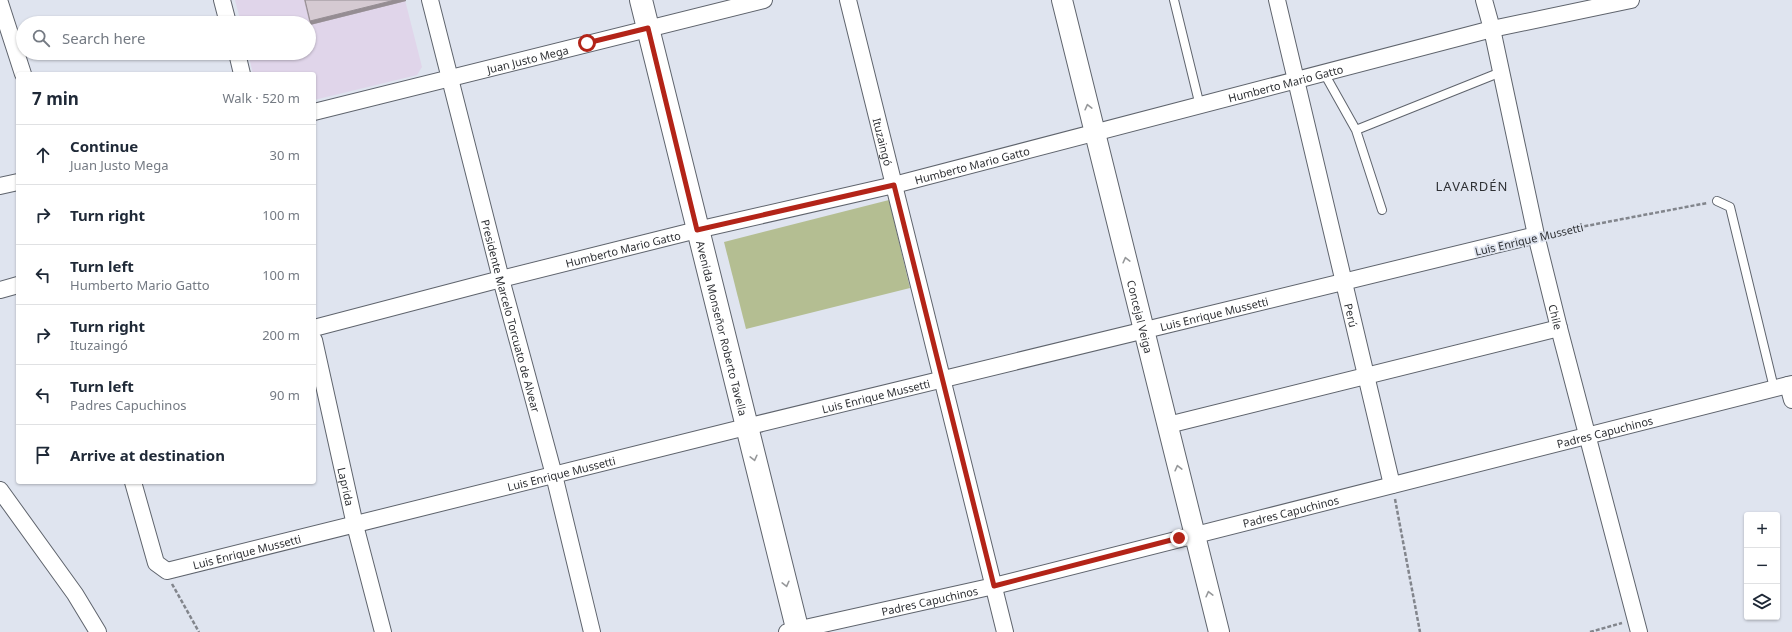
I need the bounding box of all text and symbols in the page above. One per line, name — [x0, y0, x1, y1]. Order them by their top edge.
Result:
search box — [16, 16, 316, 60]
icon: search — [30, 27, 52, 49]
text: Search here — [62, 28, 145, 48]
route start — [578, 34, 596, 52]
street label: Juan Justo Mega — [484, 42, 570, 76]
street label: Humberto Mario Gatto — [1226, 61, 1345, 105]
text: 7 min — [32, 87, 79, 110]
text: Walk · 520 m — [222, 89, 300, 107]
one-way arrow — [1084, 104, 1093, 111]
street label: Ituzaingó — [870, 116, 896, 168]
text: Continue — [70, 136, 138, 156]
street label: Humberto Mario Gatto — [913, 142, 1031, 187]
icon: ahead — [32, 144, 54, 166]
text: 30 m — [270, 146, 300, 164]
text: Juan Justo Mega — [70, 156, 168, 174]
district label: LAVARDÉN — [1436, 177, 1508, 195]
icon: right — [32, 204, 54, 226]
text: Turn right — [70, 205, 145, 225]
text: 100 m — [262, 206, 300, 224]
street label: Presidente Marcelo Torcuato de Alvear — [479, 218, 544, 414]
street label: Luis Enrique Mussetti — [1473, 219, 1585, 259]
street label: Humberto Mario Gatto — [564, 227, 682, 270]
street label: Avenida Monseñor Roberto Tavella — [694, 239, 751, 417]
text: Turn left — [70, 256, 134, 276]
one-way arrow — [1123, 257, 1131, 264]
icon: left — [32, 264, 54, 286]
text: 100 m — [262, 266, 300, 284]
text: Humberto Mario Gatto — [70, 276, 210, 294]
street label: Concejal Veiga — [1124, 278, 1157, 355]
street label: Luis Enrique Mussetti — [1158, 293, 1270, 334]
street label: Perú — [1342, 302, 1362, 329]
street label: Chile — [1546, 303, 1567, 331]
text: Turn right — [70, 316, 145, 336]
icon: right — [32, 324, 54, 346]
text: 200 m — [262, 326, 300, 344]
text: Ituzaingó — [70, 336, 128, 354]
street label: Luis Enrique Mussetti — [820, 375, 931, 416]
text: Turn left — [70, 376, 134, 396]
icon: left — [32, 384, 54, 406]
text: 90 m — [270, 386, 300, 404]
text: Padres Capuchinos — [70, 396, 187, 414]
street label: Padres Capuchinos — [1555, 412, 1654, 451]
icon: arrive — [32, 444, 54, 466]
text: Arrive at destination — [70, 445, 225, 465]
street label: Luis Enrique Mussetti — [506, 452, 617, 494]
one-way arrow — [749, 454, 758, 461]
one-way arrow — [1174, 465, 1183, 472]
street label: Laprida — [335, 466, 358, 507]
street label: Padres Capuchinos — [1241, 492, 1340, 530]
map controls — [1744, 512, 1780, 620]
button: + — [1744, 512, 1780, 548]
route end — [1170, 529, 1188, 547]
street label: Luis Enrique Mussetti — [191, 530, 302, 572]
button: − — [1744, 548, 1780, 584]
one-way arrow — [781, 580, 790, 587]
street label: Padres Capuchinos — [880, 582, 979, 618]
button: layers — [1744, 584, 1780, 620]
one-way arrow — [1206, 591, 1214, 597]

